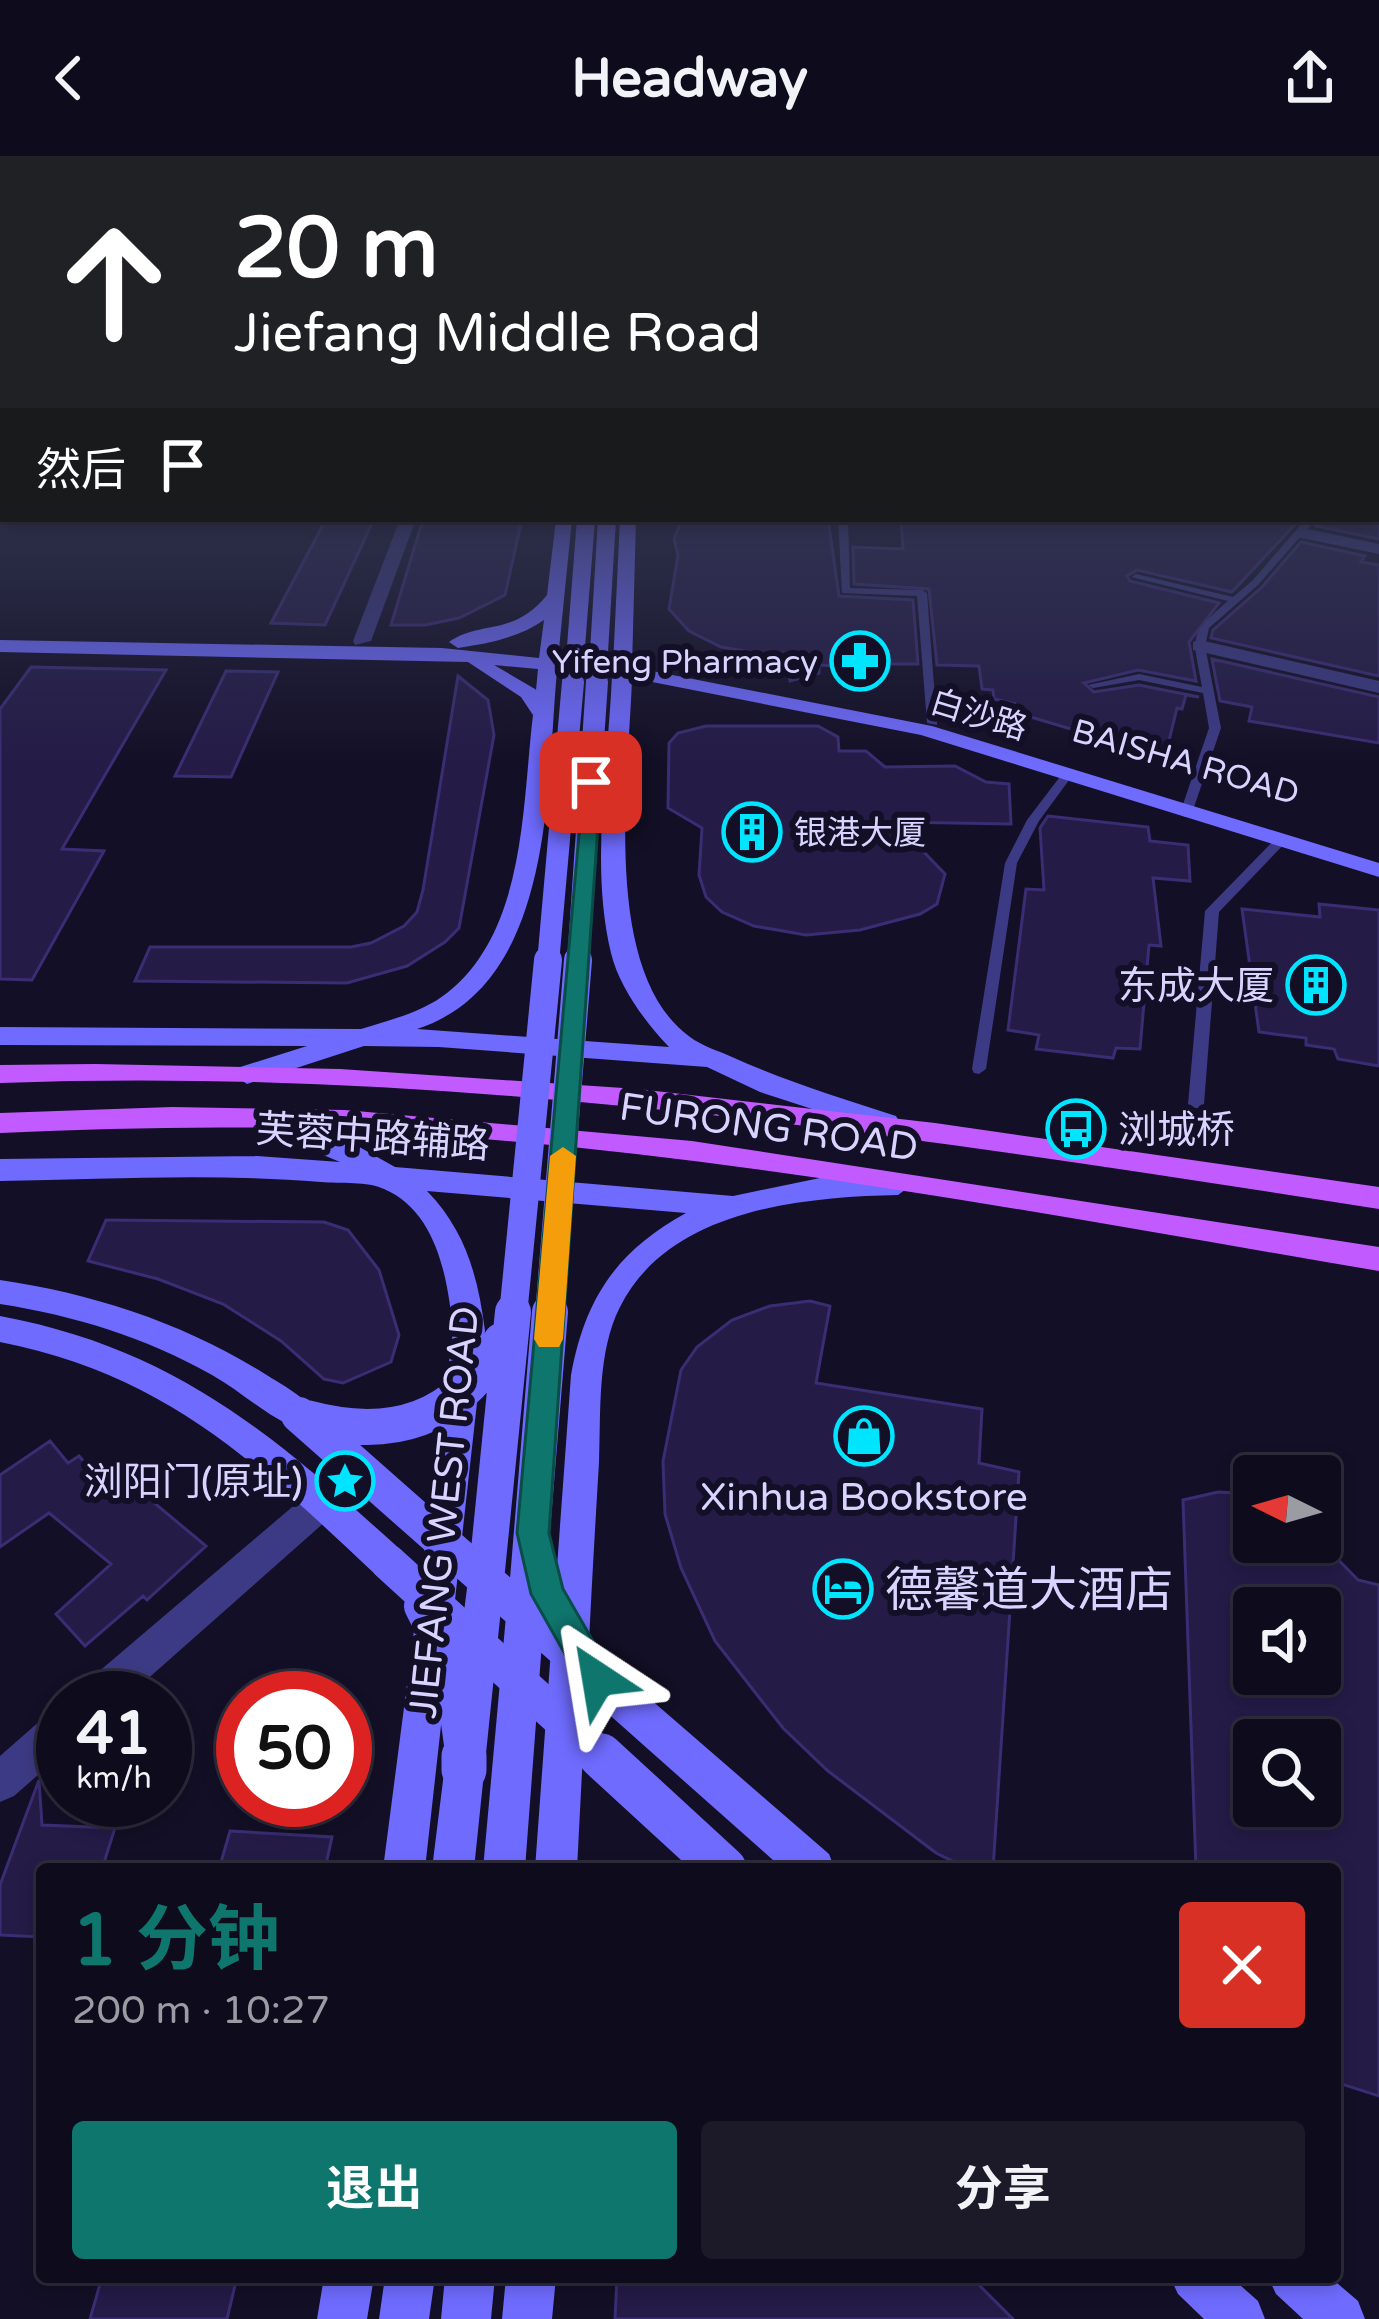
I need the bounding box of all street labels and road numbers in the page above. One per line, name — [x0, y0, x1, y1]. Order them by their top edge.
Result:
street label: 白沙路 — [926, 682, 1032, 749]
street label: BAISHA ROAD — [1067, 711, 1304, 814]
street label: FURONG ROAD — [617, 1083, 921, 1172]
street label: 芙蓉中路辅路 — [255, 1106, 491, 1169]
street label: JIEFANG WEST ROAD — [399, 1304, 489, 1720]

